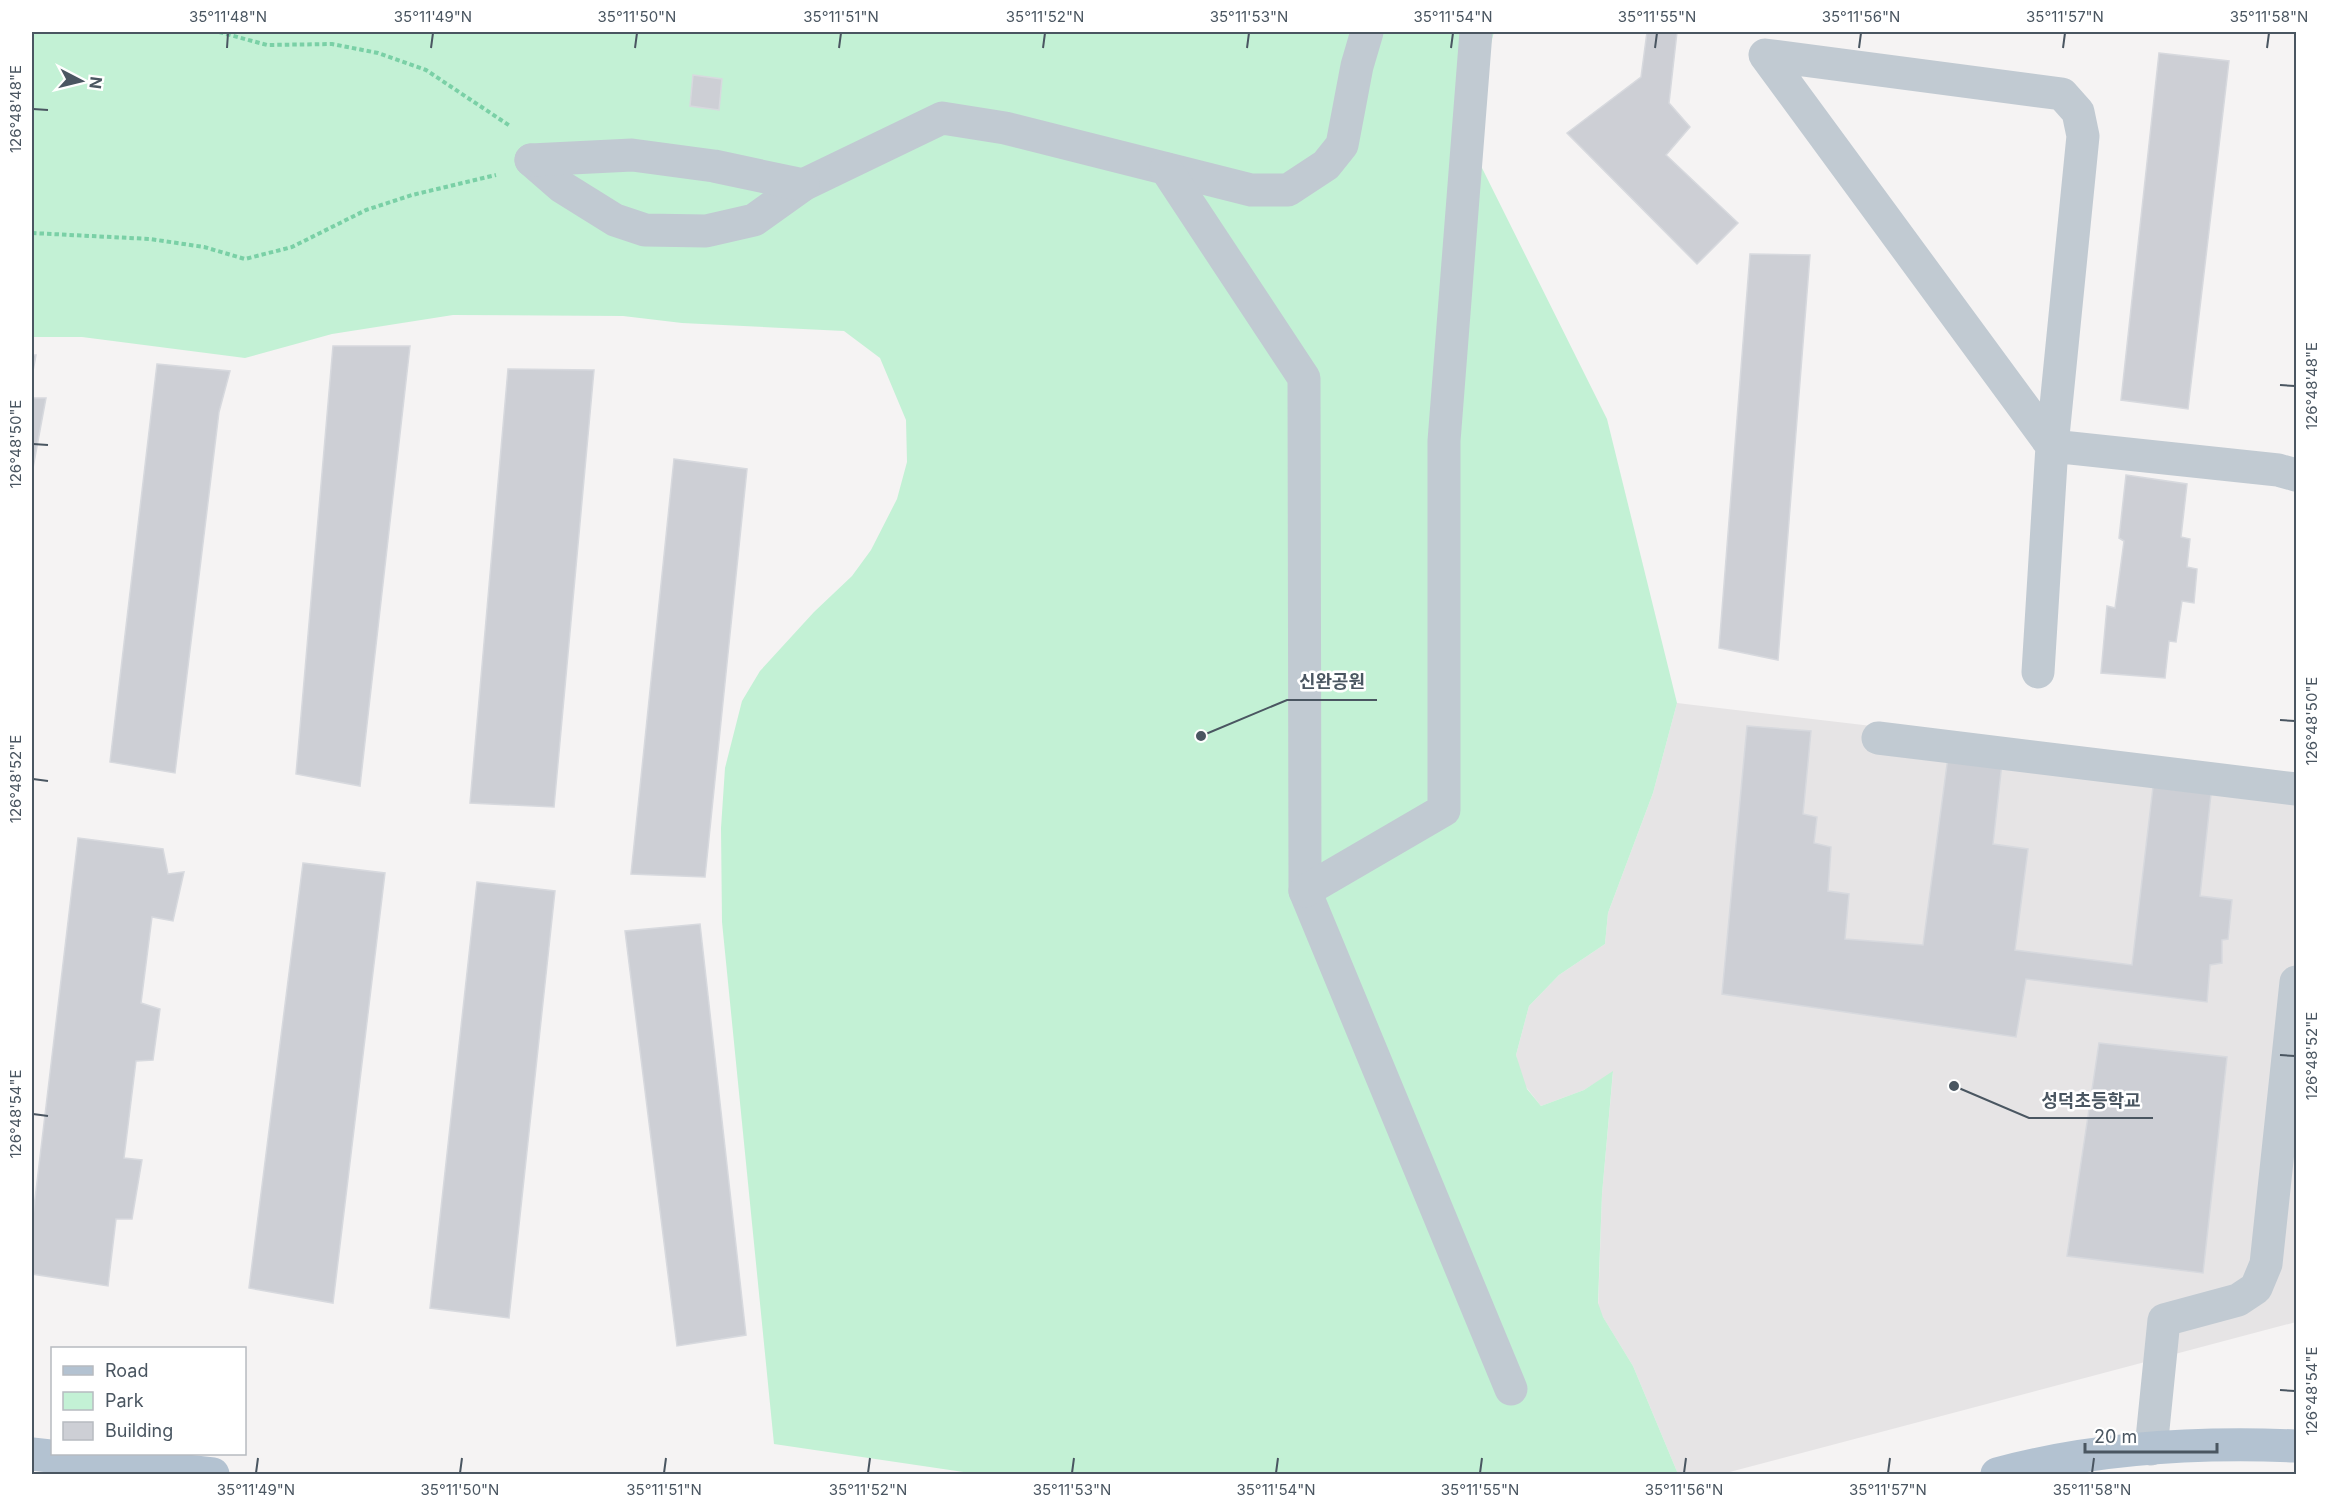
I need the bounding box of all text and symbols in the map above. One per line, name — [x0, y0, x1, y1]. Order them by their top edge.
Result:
text: 35°11'48"N — [189, 7, 267, 26]
text: 35°11'49"N — [394, 7, 472, 26]
text: 35°11'50"N — [598, 7, 676, 26]
text: 35°11'51"N — [803, 7, 879, 26]
text: 35°11'52"N — [1006, 7, 1084, 26]
text: 35°11'53"N — [1210, 7, 1288, 26]
text: 35°11'54"N — [1413, 7, 1493, 26]
text: 35°11'55"N — [1618, 7, 1696, 26]
text: 35°11'56"N — [1822, 7, 1900, 26]
text: 35°11'57"N — [2026, 7, 2104, 26]
text: 35°11'58"N — [2230, 7, 2308, 26]
north arrow — [51, 51, 111, 111]
text: 126°48'48"E — [6, 65, 25, 153]
text: N — [85, 76, 107, 90]
text: 126°48'48"E — [2302, 342, 2321, 430]
text: 126°48'50"E — [6, 400, 25, 488]
callout: 신완공원 — [1287, 664, 1377, 700]
text: 신완공원 — [1299, 671, 1365, 692]
text: 126°48'50"E — [2302, 677, 2321, 765]
text: 126°48'52"E — [6, 735, 25, 823]
text: 126°48'52"E — [2302, 1012, 2321, 1100]
text: 126°48'54"E — [6, 1070, 25, 1158]
callout: 성덕초등학교 — [2029, 1082, 2153, 1118]
text: 성덕초등학교 — [2041, 1090, 2141, 1111]
legend — [51, 1347, 246, 1455]
text: 126°48'54"E — [2302, 1347, 2321, 1435]
text: Road — [105, 1360, 148, 1381]
text: Park — [105, 1390, 144, 1411]
scale bar — [2085, 1416, 2217, 1454]
text: Building — [105, 1420, 173, 1441]
text: 20 m — [2094, 1426, 2137, 1447]
text: 35°11'49"N — [217, 1480, 295, 1499]
text: 35°11'50"N — [421, 1480, 499, 1499]
text: 35°11'51"N — [626, 1480, 702, 1499]
text: 35°11'52"N — [829, 1480, 907, 1499]
text: 35°11'53"N — [1033, 1480, 1111, 1499]
text: 35°11'54"N — [1236, 1480, 1316, 1499]
text: 35°11'55"N — [1441, 1480, 1519, 1499]
text: 35°11'56"N — [1645, 1480, 1723, 1499]
text: 35°11'57"N — [1849, 1480, 1927, 1499]
text: 35°11'58"N — [2053, 1480, 2131, 1499]

